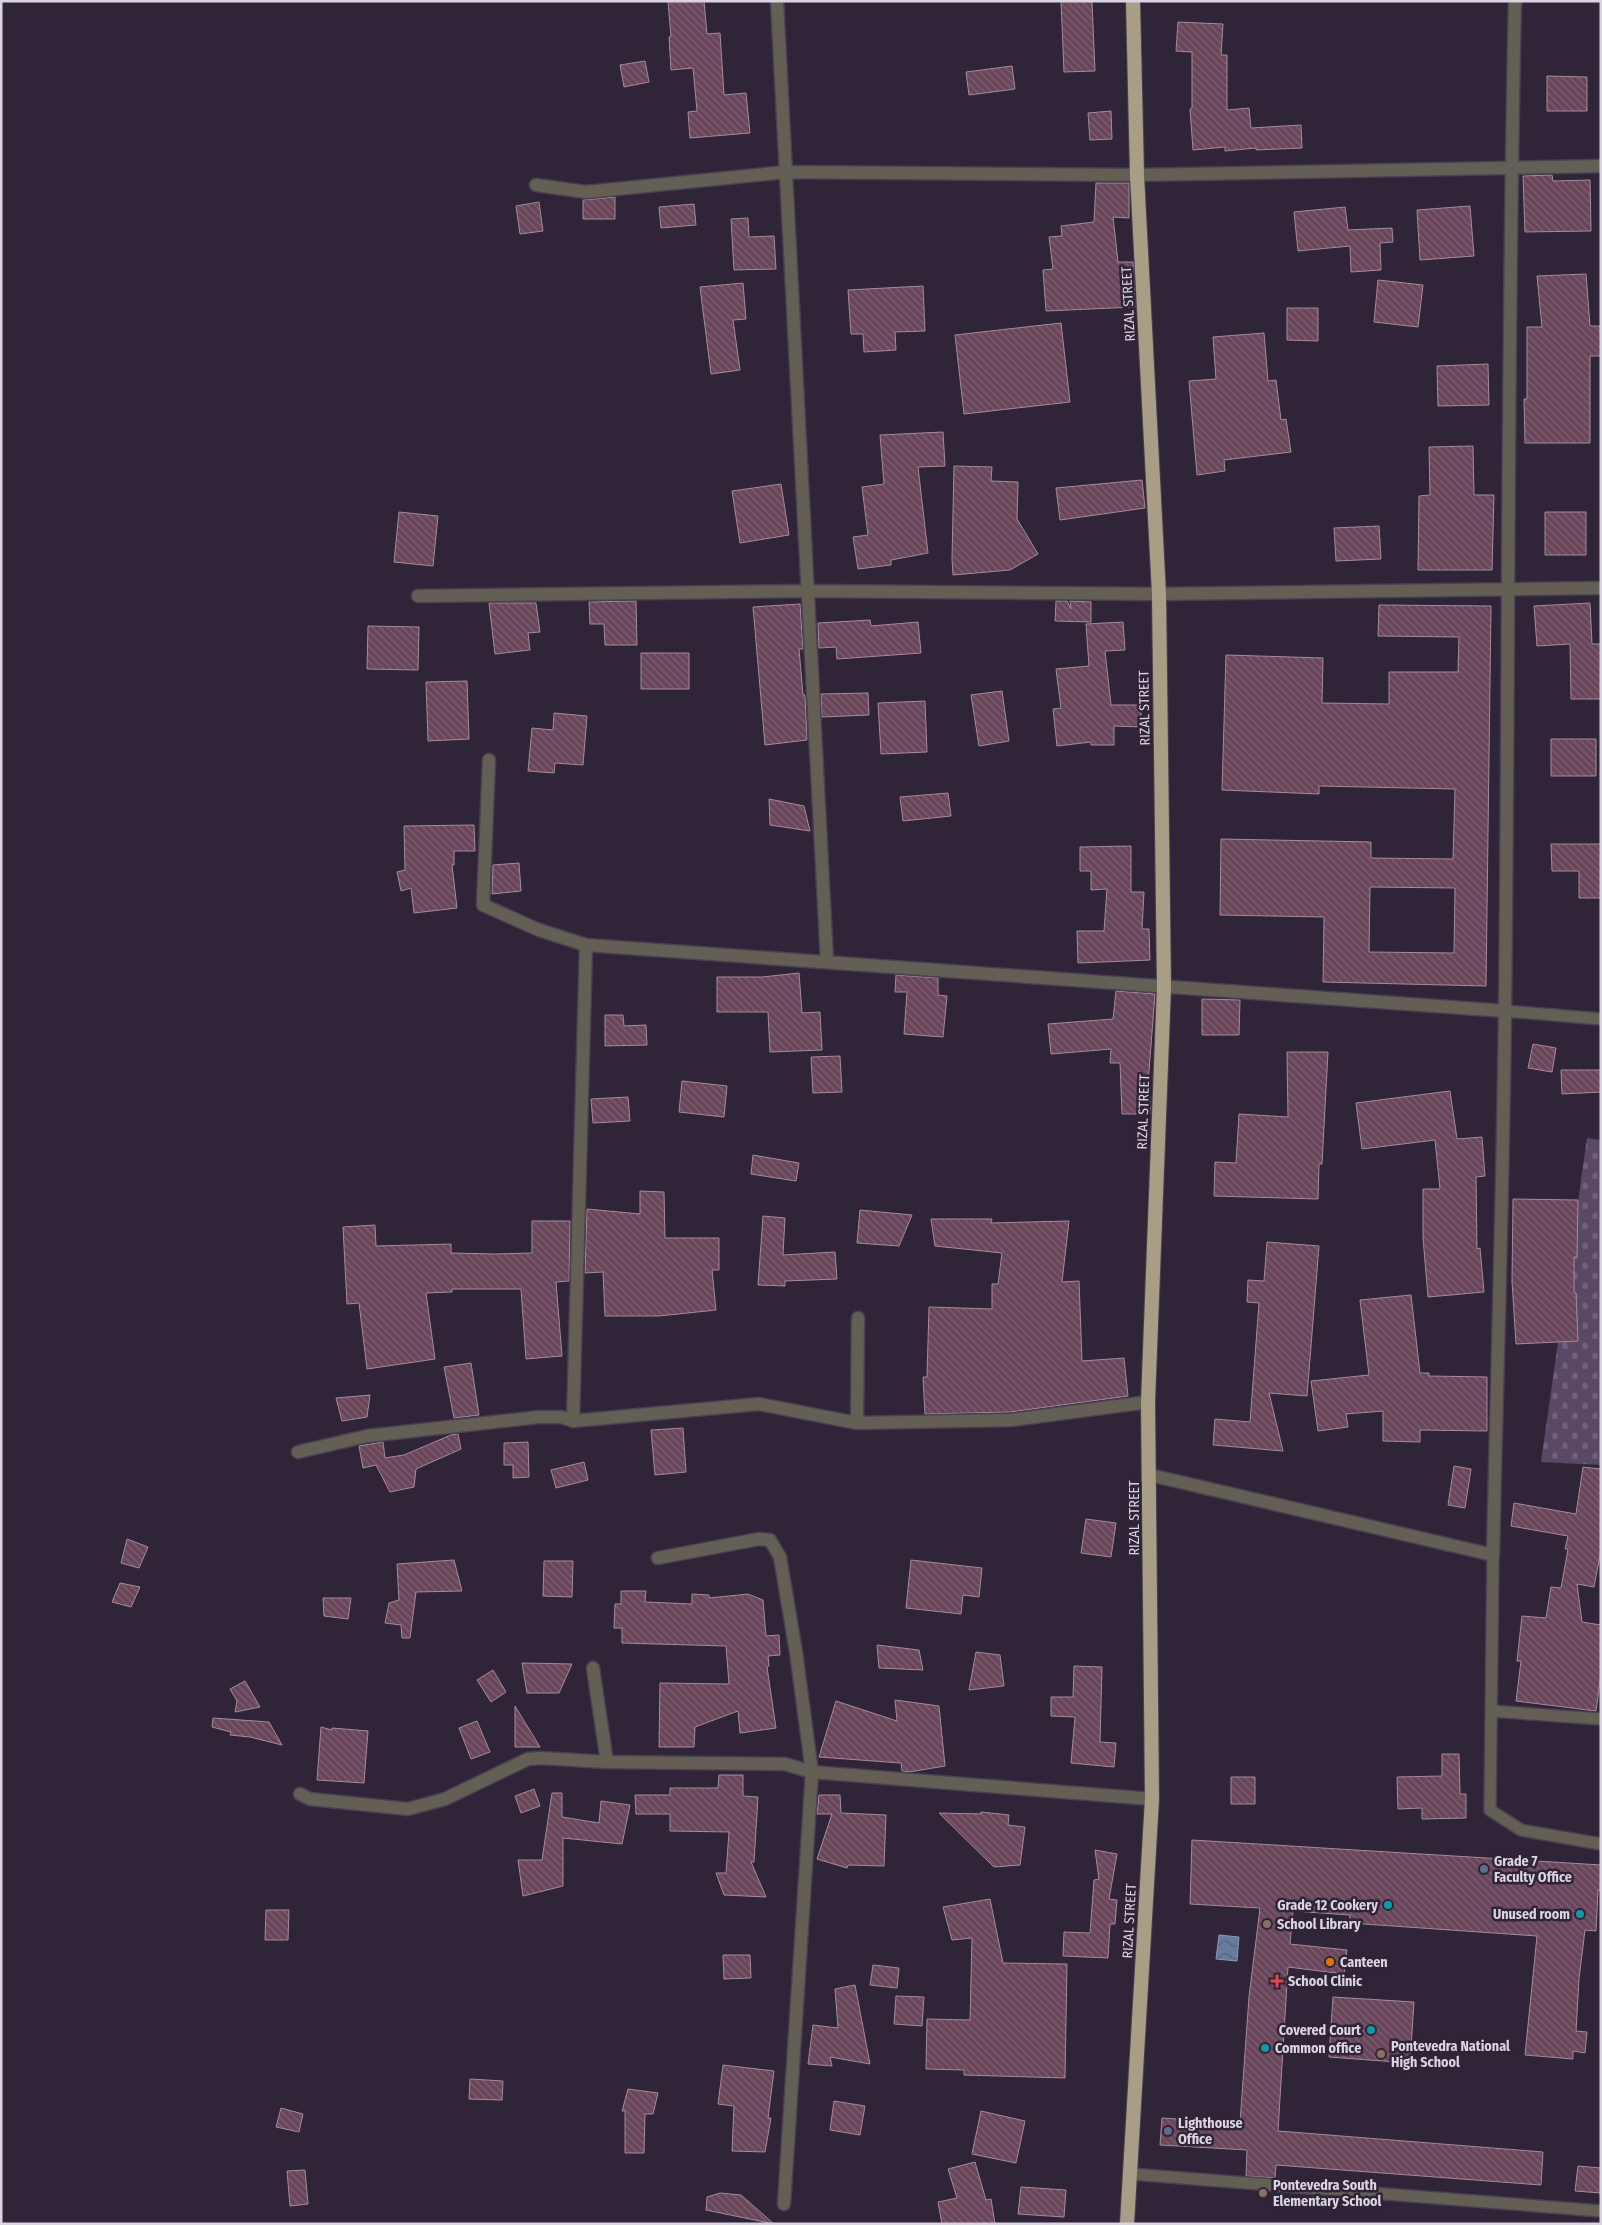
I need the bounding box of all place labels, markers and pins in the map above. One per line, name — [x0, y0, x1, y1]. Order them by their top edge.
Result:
place label: Grade 7 Faculty Office — [1494, 1853, 1572, 1886]
marker: Grade 7 Faculty Office — [1478, 1863, 1490, 1875]
place label: Grade 12 Cookery — [1277, 1897, 1378, 1914]
marker: Grade 12 Cookery — [1382, 1899, 1394, 1911]
place label: Unused room — [1493, 1906, 1570, 1923]
marker: Unused room — [1574, 1908, 1586, 1920]
place label: School Library — [1277, 1916, 1361, 1933]
marker: School Library — [1261, 1918, 1273, 1930]
place label: Canteen — [1340, 1954, 1388, 1971]
marker: Canteen — [1324, 1956, 1336, 1968]
place label: School Clinic — [1288, 1973, 1363, 1990]
marker: School Clinic — [1270, 1974, 1284, 1988]
place label: Covered Court — [1279, 2022, 1362, 2039]
marker: Covered Court — [1365, 2024, 1377, 2036]
place label: Pontevedra National High School — [1391, 2038, 1510, 2071]
place label: Common office — [1275, 2040, 1361, 2057]
marker: Common office — [1259, 2042, 1271, 2054]
marker: Pontevedra National High School — [1375, 2048, 1387, 2060]
place label: Lighthouse Office — [1178, 2115, 1243, 2148]
marker: Lighthouse Office — [1162, 2125, 1174, 2137]
place label: Pontevedra South Elementary School — [1273, 2177, 1382, 2210]
marker: Pontevedra South Elementary School — [1257, 2187, 1269, 2199]

